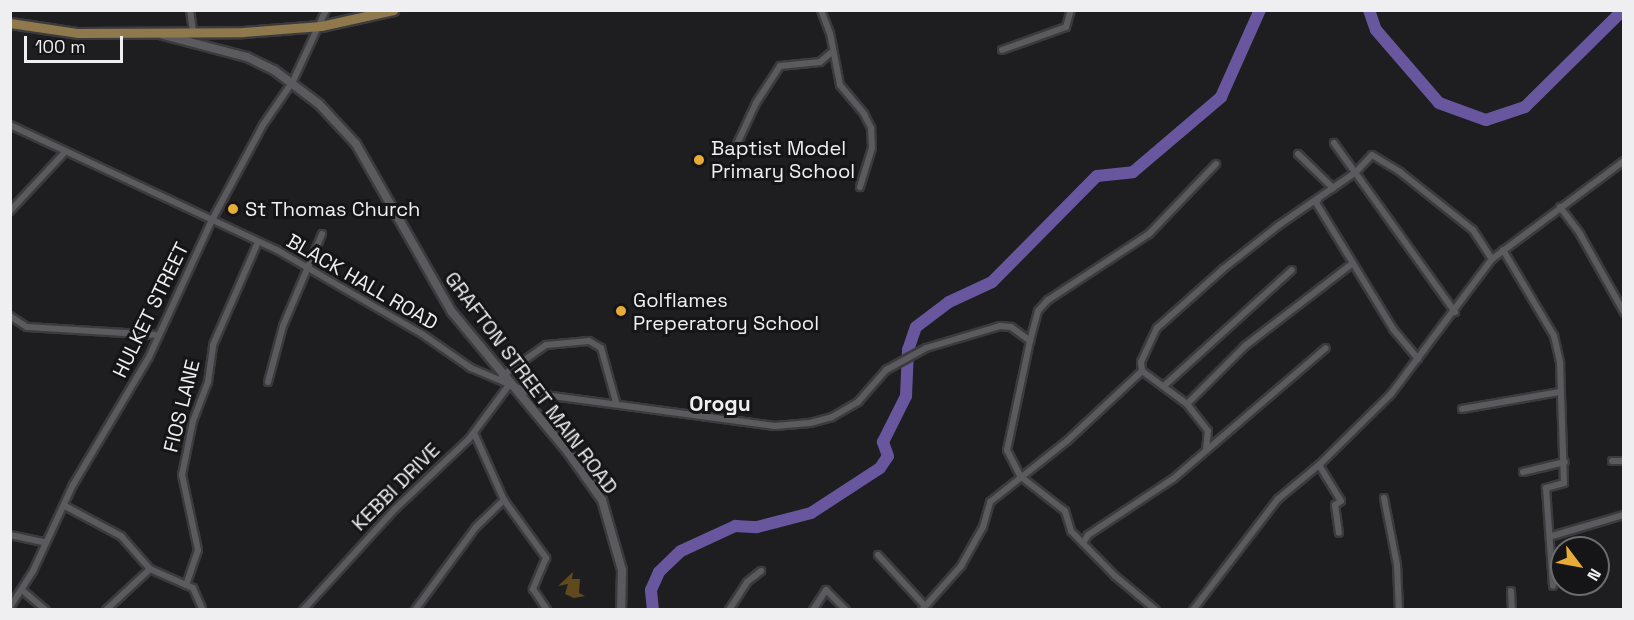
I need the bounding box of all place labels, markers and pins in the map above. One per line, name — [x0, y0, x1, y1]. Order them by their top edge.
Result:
place label: Baptist Model Primary School — [711, 136, 855, 183]
marker: Baptist Model Primary School — [692, 153, 706, 167]
place label: St Thomas Church — [245, 197, 421, 221]
marker: St Thomas Church — [226, 202, 240, 216]
place label: Golflames Preperatory School — [633, 288, 819, 335]
marker: Golflames Preperatory School — [614, 304, 628, 318]

